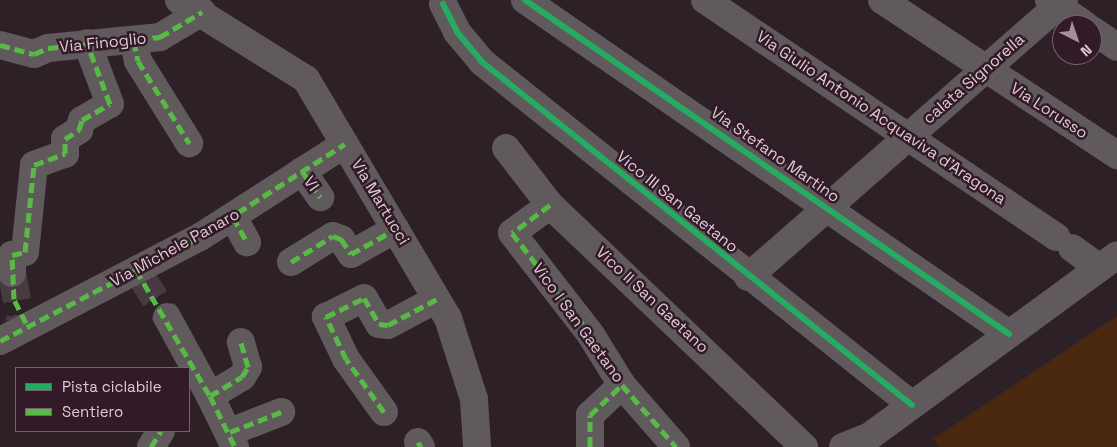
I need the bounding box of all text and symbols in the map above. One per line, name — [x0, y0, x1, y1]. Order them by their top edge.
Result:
north arrow — [1052, 15, 1102, 65]
street label: Via Giulio Antonio Acquaviva d'Aragona — [752, 27, 1010, 209]
street label: Via Finoglio — [59, 29, 147, 57]
street label: calata Signorella — [919, 30, 1029, 128]
text: N — [1077, 41, 1096, 60]
street label: Via Lorusso — [1007, 79, 1091, 143]
street label: Via Stefano Martino — [707, 103, 843, 207]
street label: Vico III San Gaetano — [612, 147, 742, 257]
street label: Via Martucci — [347, 156, 413, 248]
street label: VI — [299, 173, 323, 195]
street label: Via Michele Panaro — [107, 205, 243, 291]
street label: Vico II San Gaetano — [592, 243, 712, 357]
street label: Vico I San Gaetano — [528, 259, 628, 387]
legend — [15, 367, 190, 432]
text: Pista ciclabile — [62, 377, 162, 396]
text: Sentiero — [62, 402, 123, 421]

